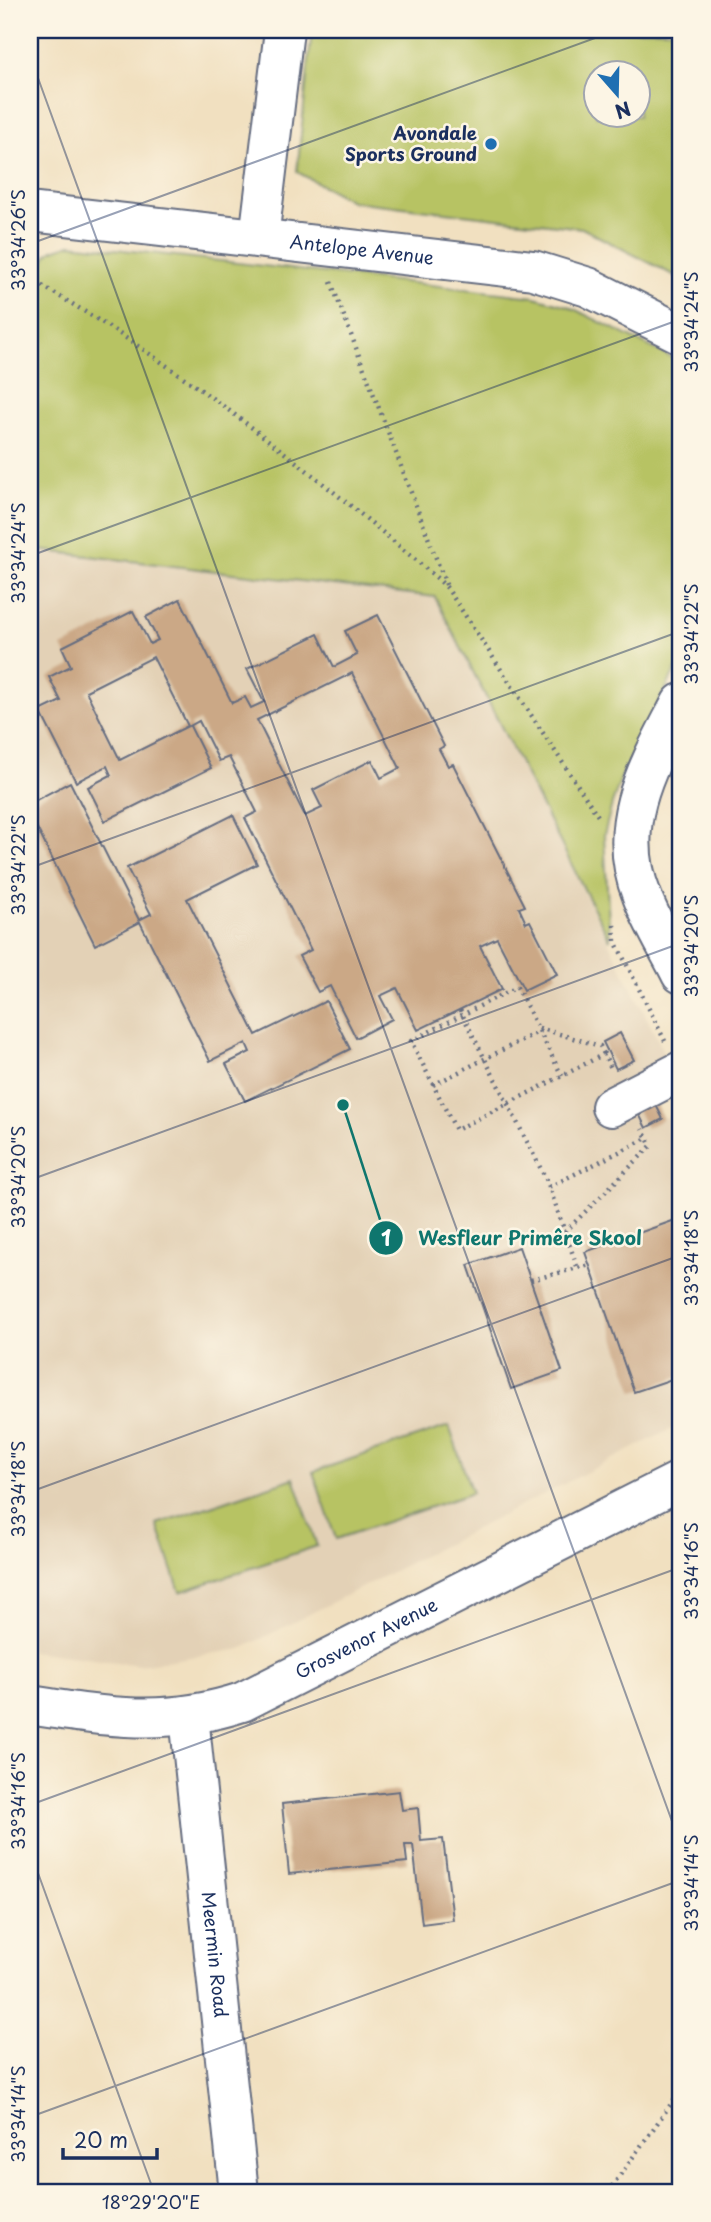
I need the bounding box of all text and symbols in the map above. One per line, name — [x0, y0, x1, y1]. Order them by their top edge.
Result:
north arrow — [582, 60, 652, 130]
text: N — [611, 95, 635, 127]
place label: Avondale Sports Ground — [345, 119, 477, 167]
marker: Avondale Sports Ground — [483, 136, 499, 152]
text: 33°34'26"S — [4, 189, 31, 291]
street label: Antelope Avenue — [288, 227, 436, 270]
text: 33°34'24"S — [677, 271, 704, 373]
text: 33°34'24"S — [4, 502, 31, 604]
text: 33°34'22"S — [677, 583, 704, 685]
text: 33°34'22"S — [4, 814, 31, 916]
text: 33°34'20"S — [677, 894, 704, 998]
text: 33°34'20"S — [4, 1125, 31, 1229]
text: 33°34'18"S — [677, 1209, 704, 1307]
callout: Wesfleur Primêre Skool — [369, 1218, 656, 1258]
text: 1 — [381, 1221, 391, 1253]
text: Wesfleur Primêre Skool — [418, 1223, 642, 1251]
text: 33°34'18"S — [4, 1440, 31, 1538]
text: 33°34'16"S — [677, 1522, 704, 1620]
street label: Grosvenor Avenue — [290, 1590, 442, 1685]
text: 33°34'16"S — [4, 1752, 31, 1850]
text: 33°34'14"S — [677, 1834, 704, 1932]
street label: Meermin Road — [196, 1890, 236, 2019]
text: 33°34'14"S — [4, 2065, 31, 2163]
scale bar — [63, 2117, 158, 2161]
text: 20 m — [74, 2123, 128, 2155]
text: 18°29'20"E — [102, 2188, 200, 2215]

